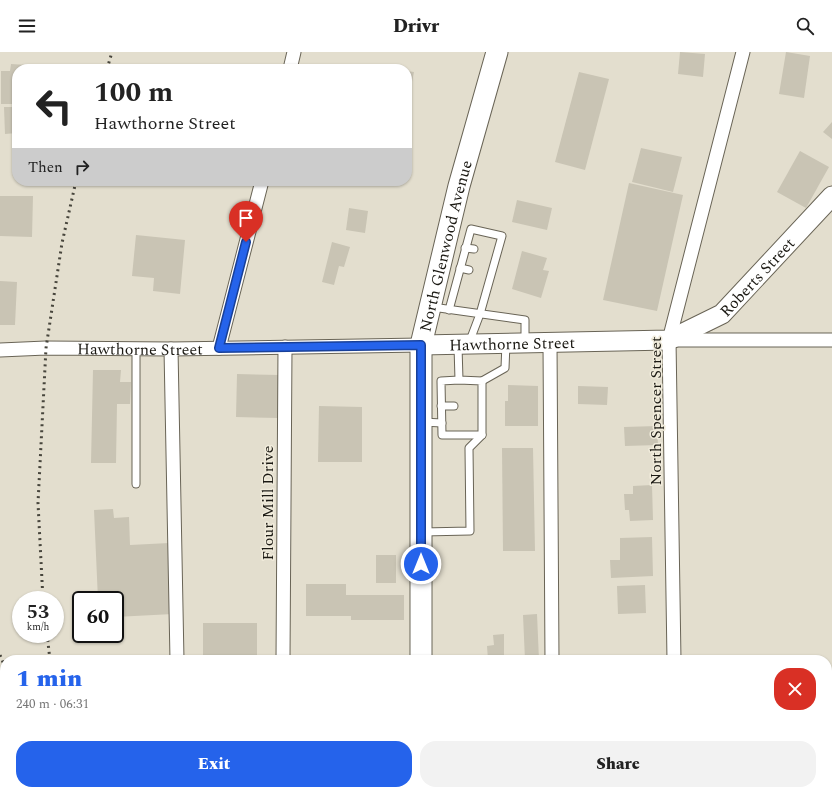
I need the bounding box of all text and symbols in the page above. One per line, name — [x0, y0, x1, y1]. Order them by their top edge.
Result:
text: Drivr — [393, 13, 439, 40]
icon: menu — [16, 15, 38, 37]
icon: search — [794, 15, 816, 37]
text: 100 m — [94, 71, 173, 114]
icon: left — [28, 80, 80, 132]
text: Hawthorne Street — [94, 110, 236, 137]
text: Then — [28, 156, 63, 179]
icon: right — [71, 156, 93, 178]
street label: North Glenwood Avenue — [414, 157, 479, 334]
pin — [229, 201, 263, 242]
icon: arrive — [235, 207, 257, 229]
street label: Roberts Street — [714, 232, 801, 323]
street label: Hawthorne Street — [449, 331, 576, 357]
street label: North Spencer Street — [644, 336, 668, 486]
street label: Hawthorne Street — [77, 337, 203, 362]
street label: Flour Mill Drive — [256, 445, 280, 561]
position arrow — [400, 543, 442, 585]
speed limit sign: 60 — [72, 591, 124, 643]
text: 53 — [27, 597, 49, 627]
text: km/h — [27, 619, 49, 635]
text: 1 min — [16, 661, 82, 697]
button: close — [774, 668, 816, 710]
text: 240 m · 06:31 — [16, 694, 89, 714]
button: Exit — [16, 741, 412, 787]
button: Share — [420, 741, 816, 787]

